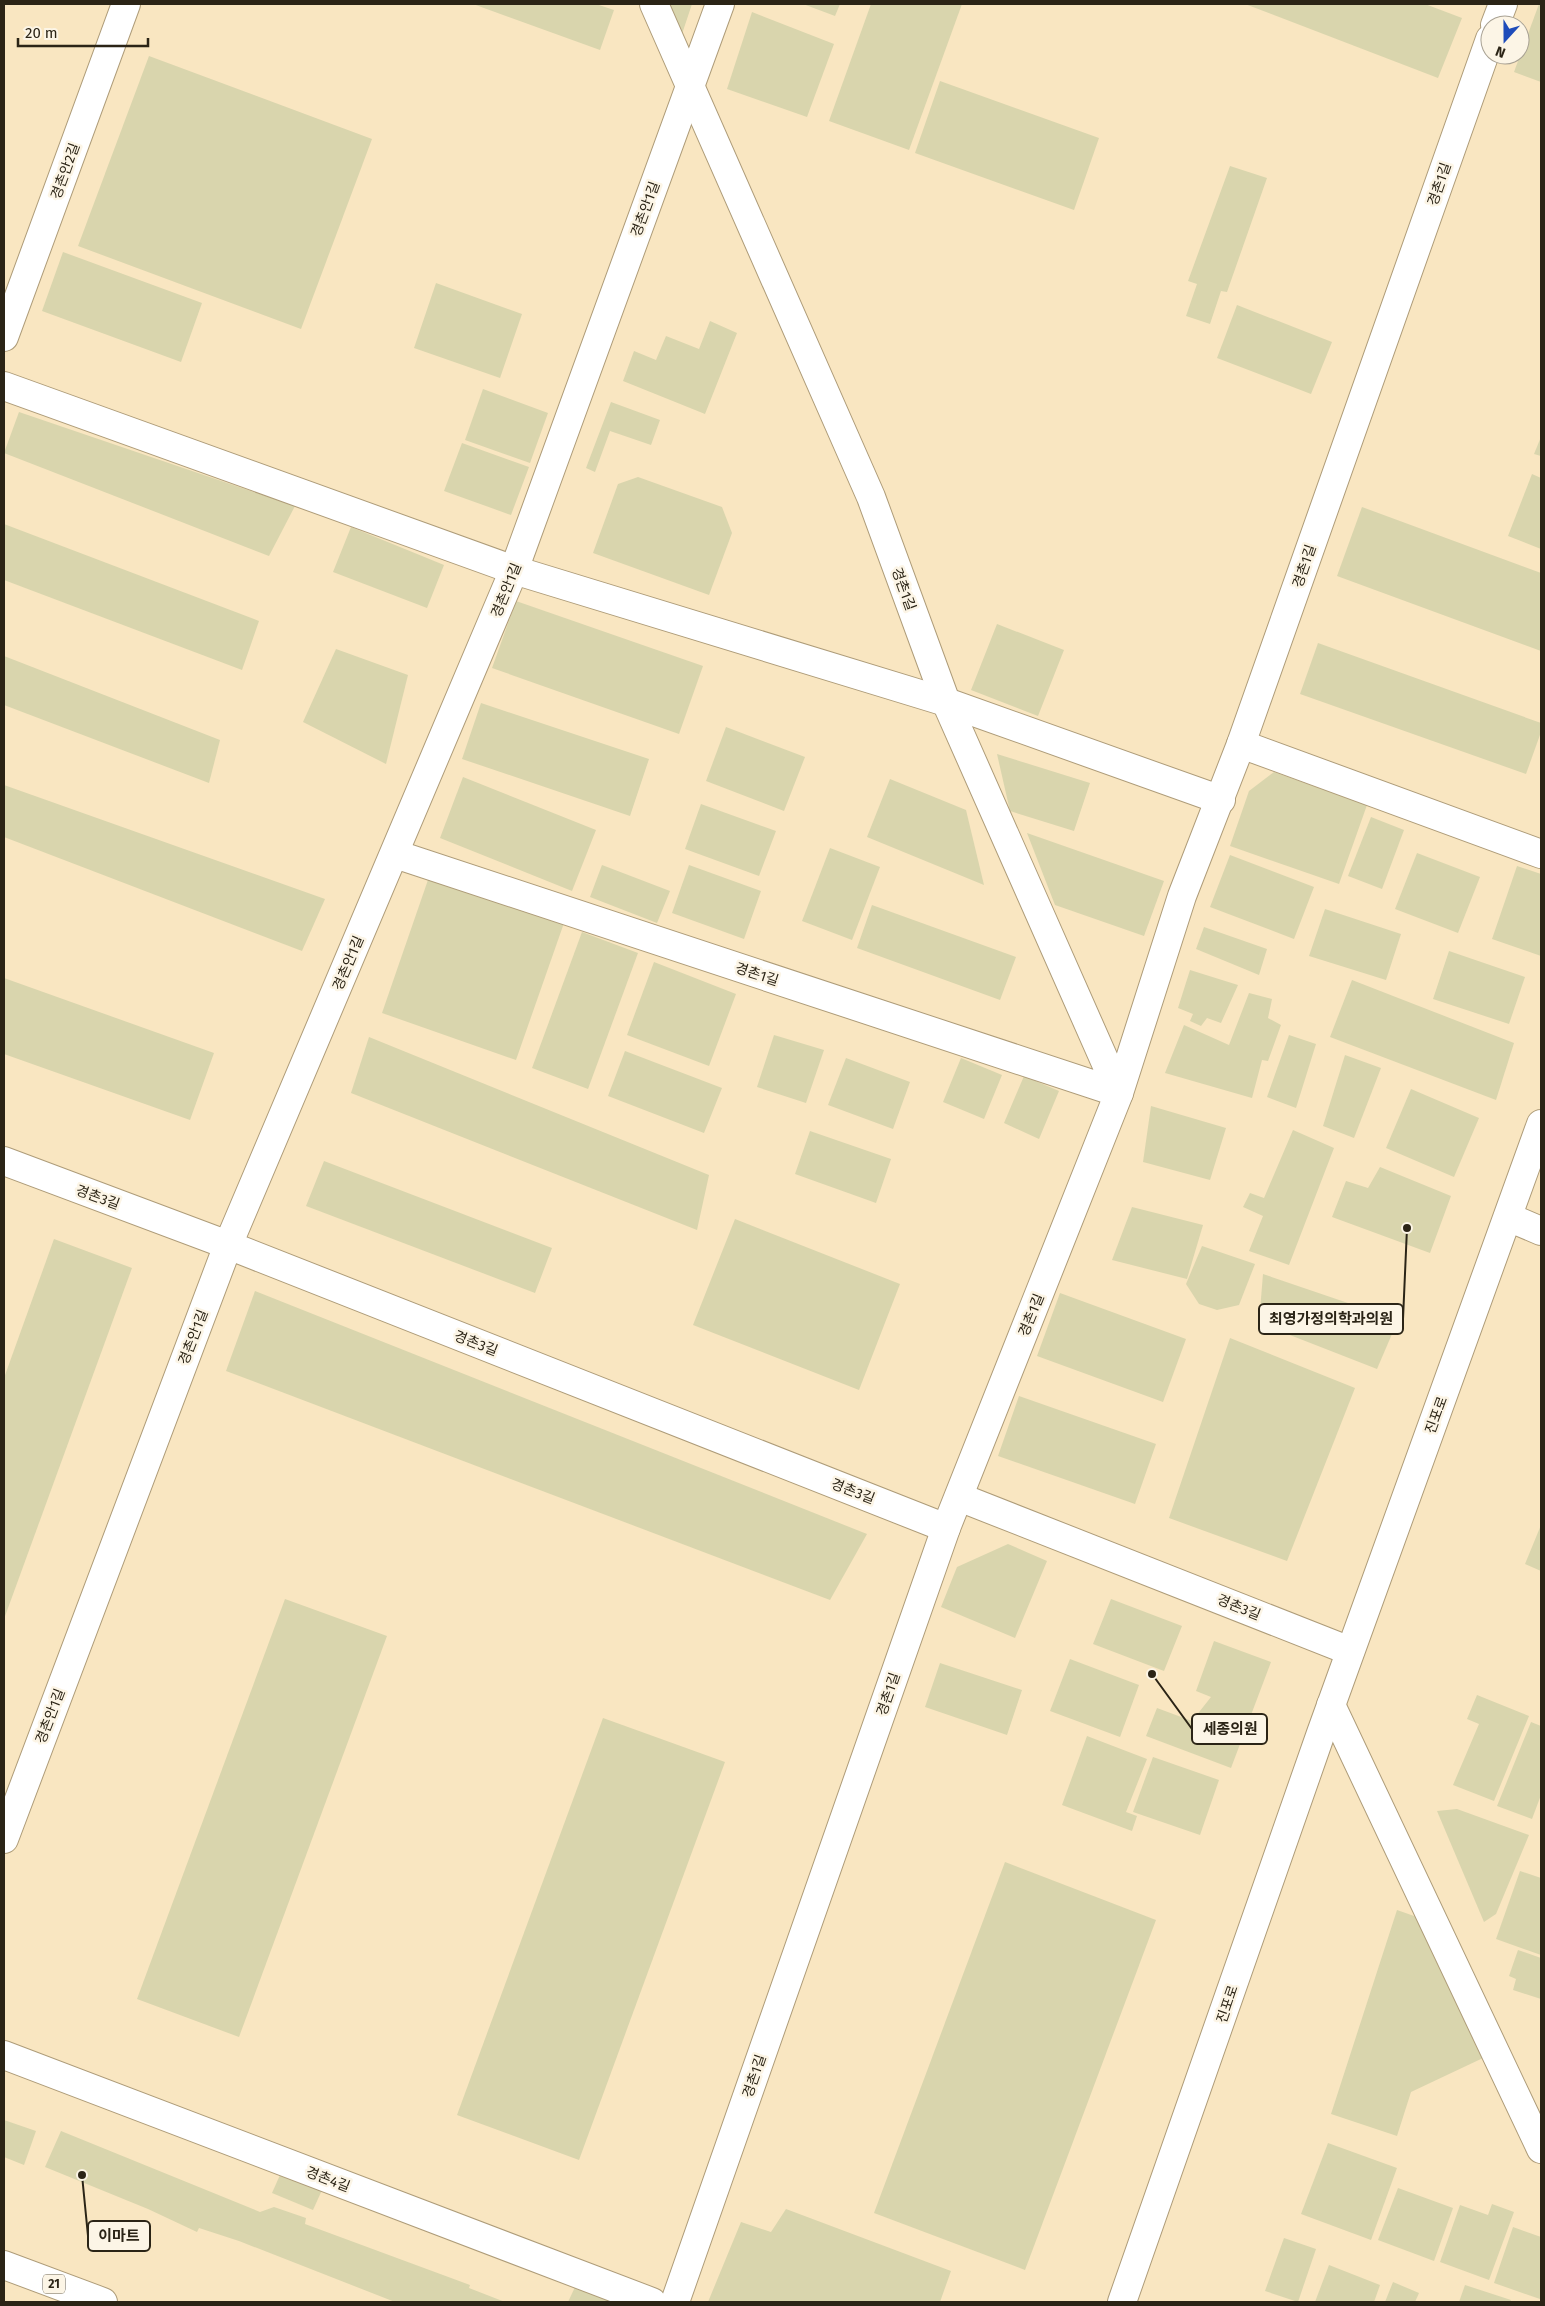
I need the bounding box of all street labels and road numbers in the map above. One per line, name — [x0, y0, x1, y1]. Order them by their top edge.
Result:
street label: 경촌안2길 — [47, 141, 83, 202]
street label: 경촌1길 — [1424, 160, 1455, 208]
street label: 경촌안1길 — [628, 179, 663, 239]
street label: 경촌1길 — [1289, 542, 1320, 590]
street label: 경촌안1길 — [488, 560, 525, 620]
street label: 경촌1길 — [888, 565, 919, 613]
street label: 경촌안1길 — [329, 933, 368, 993]
street label: 경촌1길 — [733, 959, 781, 989]
street label: 경촌3길 — [73, 1182, 122, 1213]
street label: 경촌1길 — [1015, 1291, 1048, 1339]
street label: 경촌안1길 — [175, 1307, 212, 1367]
street label: 경촌3길 — [451, 1327, 500, 1360]
street label: 진포로 — [1422, 1394, 1451, 1436]
street label: 경촌3길 — [828, 1475, 877, 1508]
street label: 경촌3길 — [1214, 1591, 1263, 1624]
street label: 경촌1길 — [873, 1670, 904, 1718]
street label: 경촌안1길 — [32, 1686, 69, 1746]
street label: 진포로 — [1213, 1983, 1242, 2025]
street label: 경촌1길 — [739, 2052, 770, 2100]
street label: 경촌4길 — [303, 2163, 352, 2196]
road number: 21 — [43, 2274, 65, 2294]

